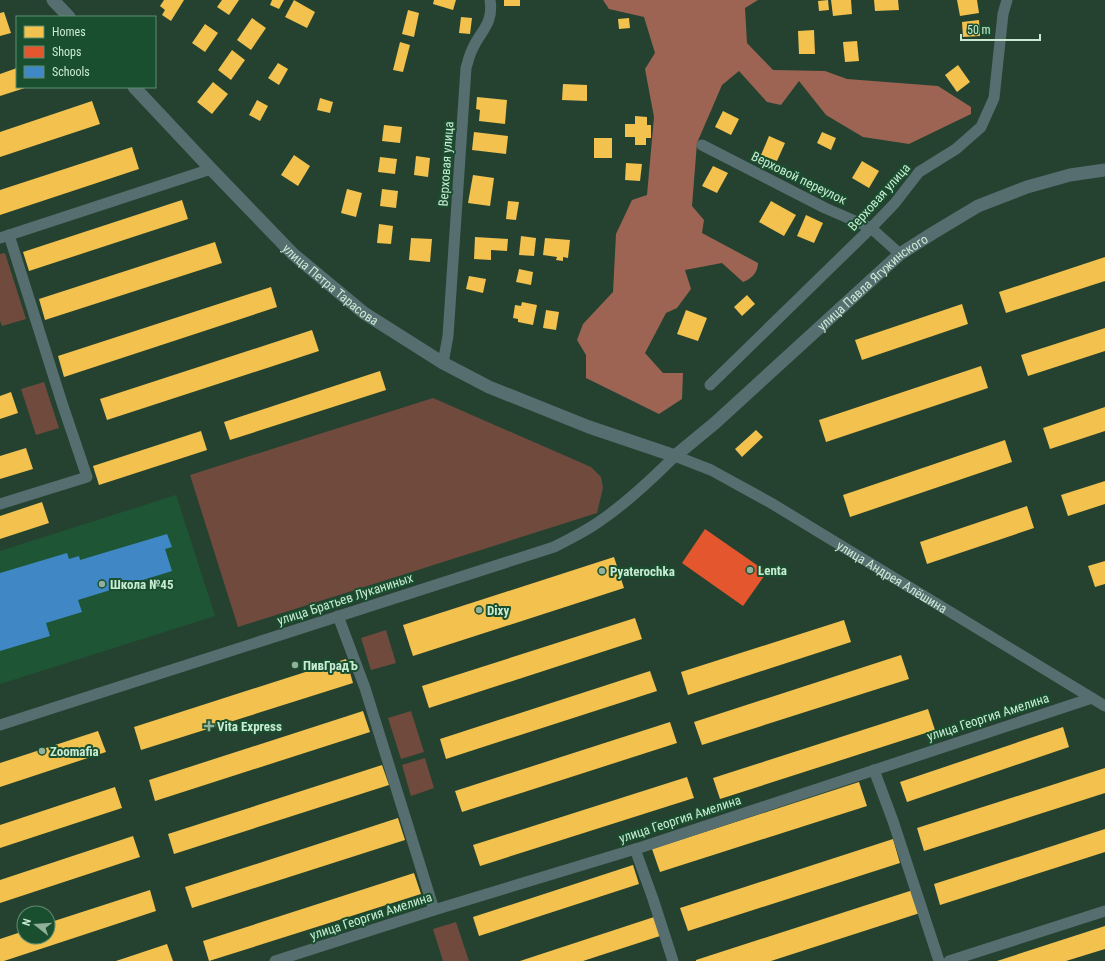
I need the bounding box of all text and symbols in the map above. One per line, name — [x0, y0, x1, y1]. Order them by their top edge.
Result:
legend — [16, 16, 156, 88]
scale bar — [961, 16, 1040, 42]
text: 50 m — [967, 23, 991, 37]
text: Homes — [52, 25, 86, 39]
text: Shops — [52, 45, 81, 59]
text: Schools — [52, 65, 90, 79]
street label: Верховая улица — [436, 121, 456, 207]
street label: Верховой переулок — [749, 148, 850, 208]
street label: Верховая улица — [845, 160, 913, 234]
street label: улица Павла Ягужинского — [814, 231, 930, 333]
street label: улица Петра Тарасова — [280, 241, 382, 328]
street label: улица Андрея Алёшина — [834, 537, 950, 616]
place label: Lenta — [758, 563, 787, 578]
place label: Pyaterochka — [610, 564, 675, 579]
marker: Lenta — [745, 565, 755, 575]
marker: Pyaterochka — [597, 566, 607, 576]
street label: улица Братьев Луканиных — [275, 570, 415, 628]
place label: Школа №45 — [110, 577, 174, 592]
marker: Школа №45 — [97, 579, 107, 589]
place label: Dixy — [487, 603, 509, 618]
marker: Dixy — [474, 605, 484, 615]
place label: ПивГрадЪ — [303, 658, 358, 673]
marker: ПивГрадЪ — [290, 660, 300, 670]
street label: улица Георгия Амелина — [925, 690, 1051, 744]
place label: Vita Express — [217, 719, 282, 734]
marker: Vita Express — [204, 721, 214, 731]
place label: Zoomafia — [50, 744, 99, 759]
marker: Zoomafia — [37, 746, 47, 756]
street label: улица Георгия Амелина — [617, 792, 743, 846]
street label: улица Георгия Амелина — [308, 889, 434, 943]
north arrow — [16, 905, 56, 945]
text: N — [20, 917, 34, 927]

